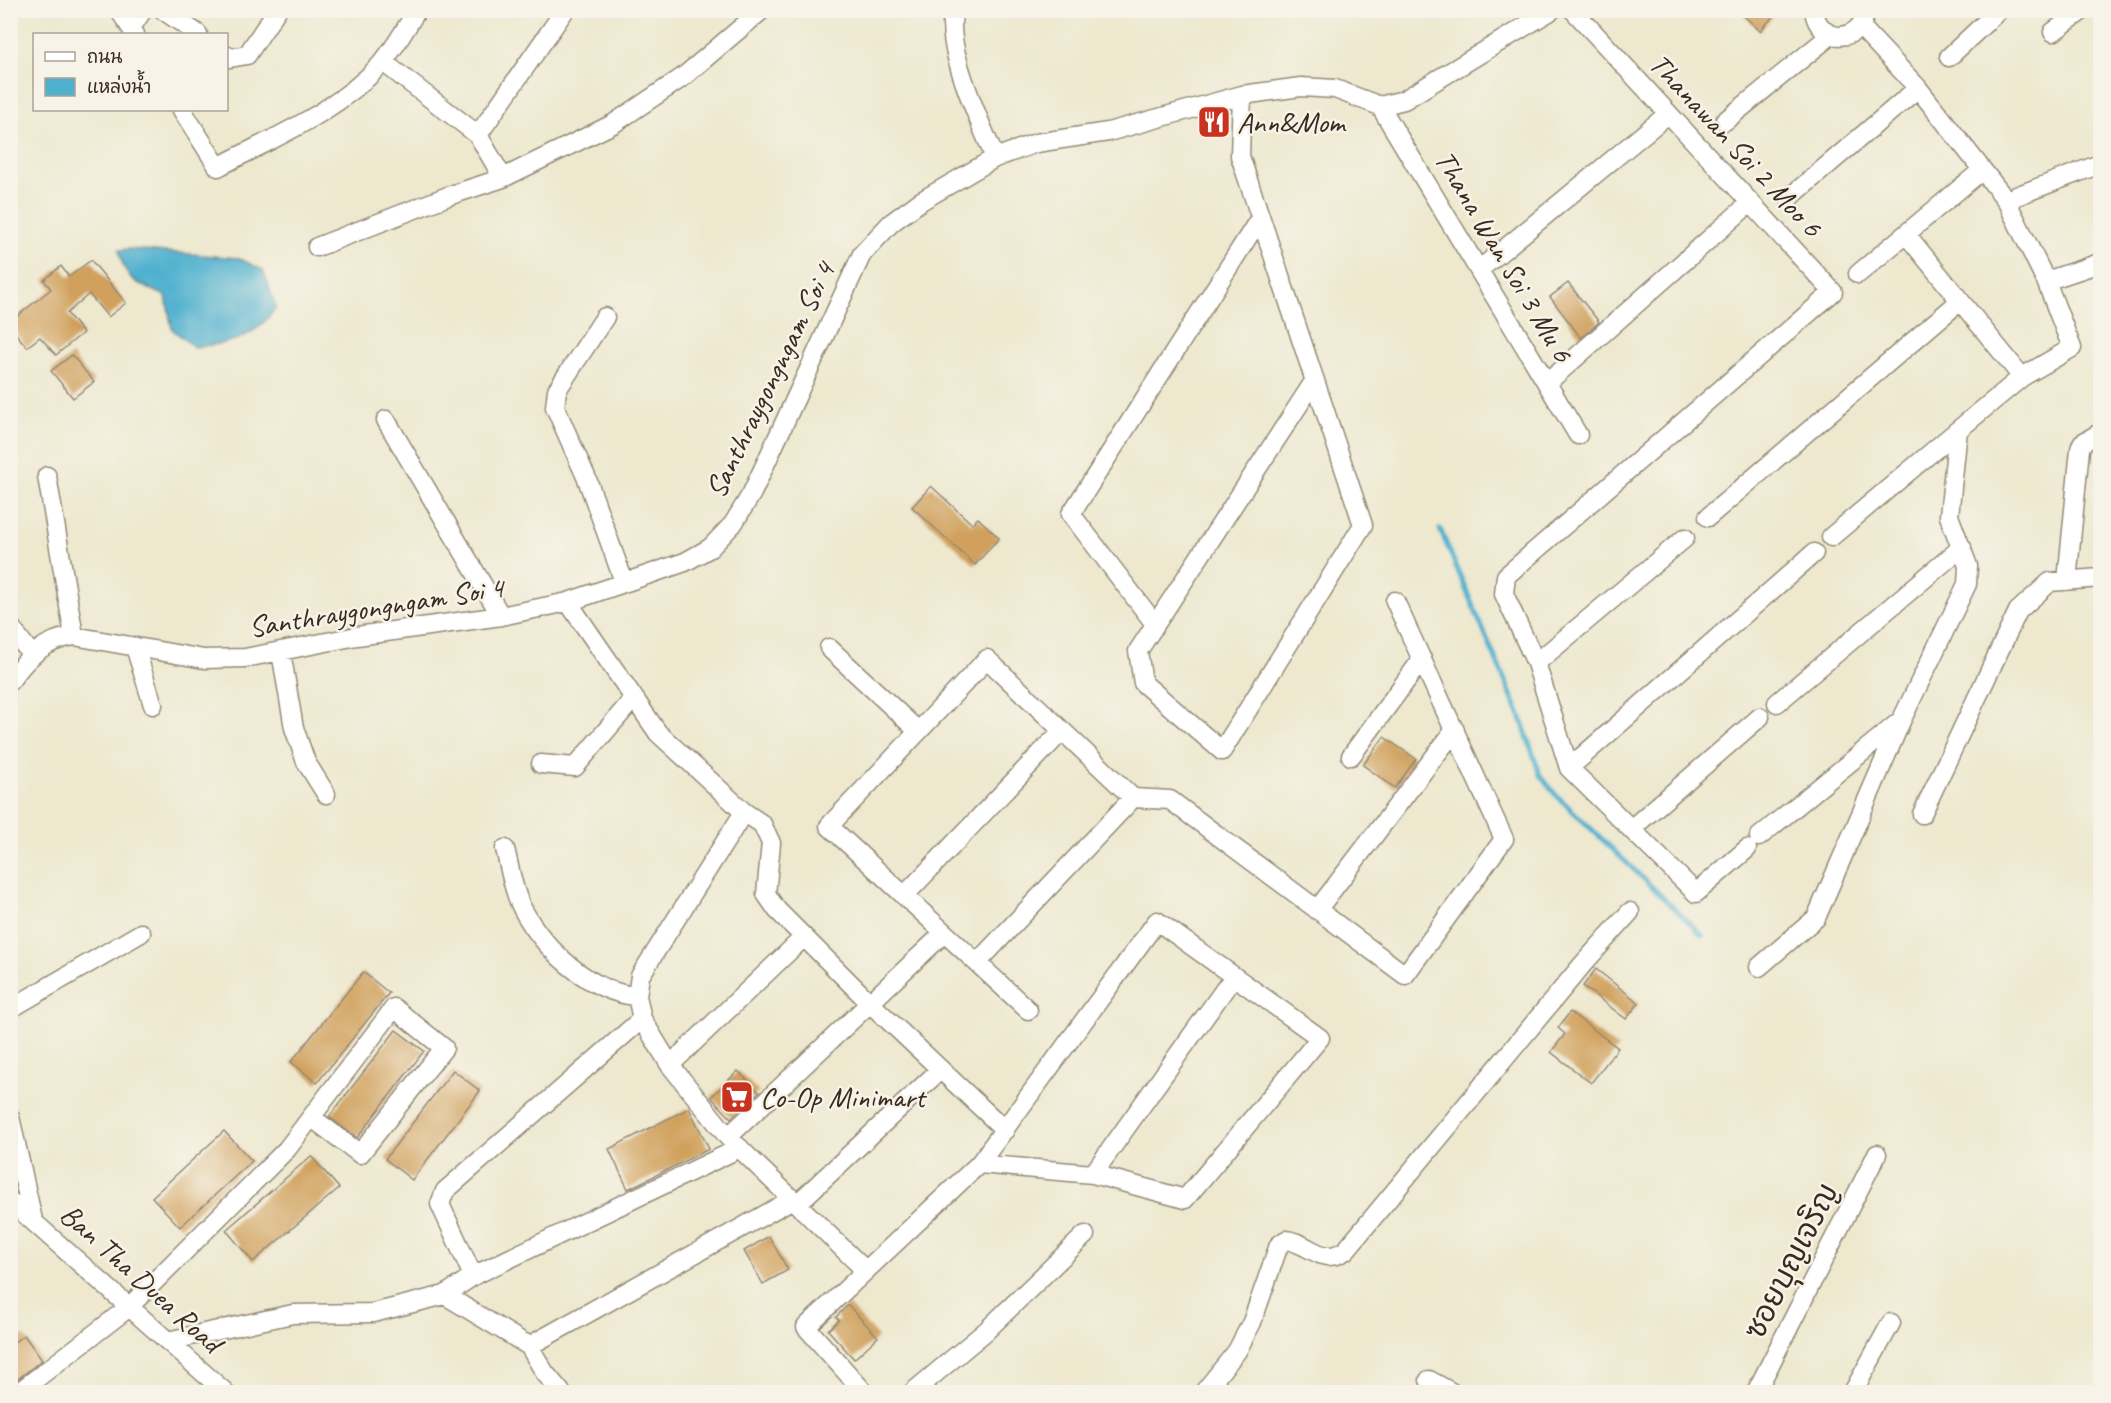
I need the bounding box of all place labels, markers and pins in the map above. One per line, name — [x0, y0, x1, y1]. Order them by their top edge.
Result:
place label: Ann&Mom — [1237, 103, 1347, 141]
restaurant icon: Ann&Mom — [1196, 104, 1232, 140]
place label: Co-Op Minimart — [760, 1078, 928, 1116]
supermarket icon: Co-Op Minimart — [719, 1079, 755, 1115]

